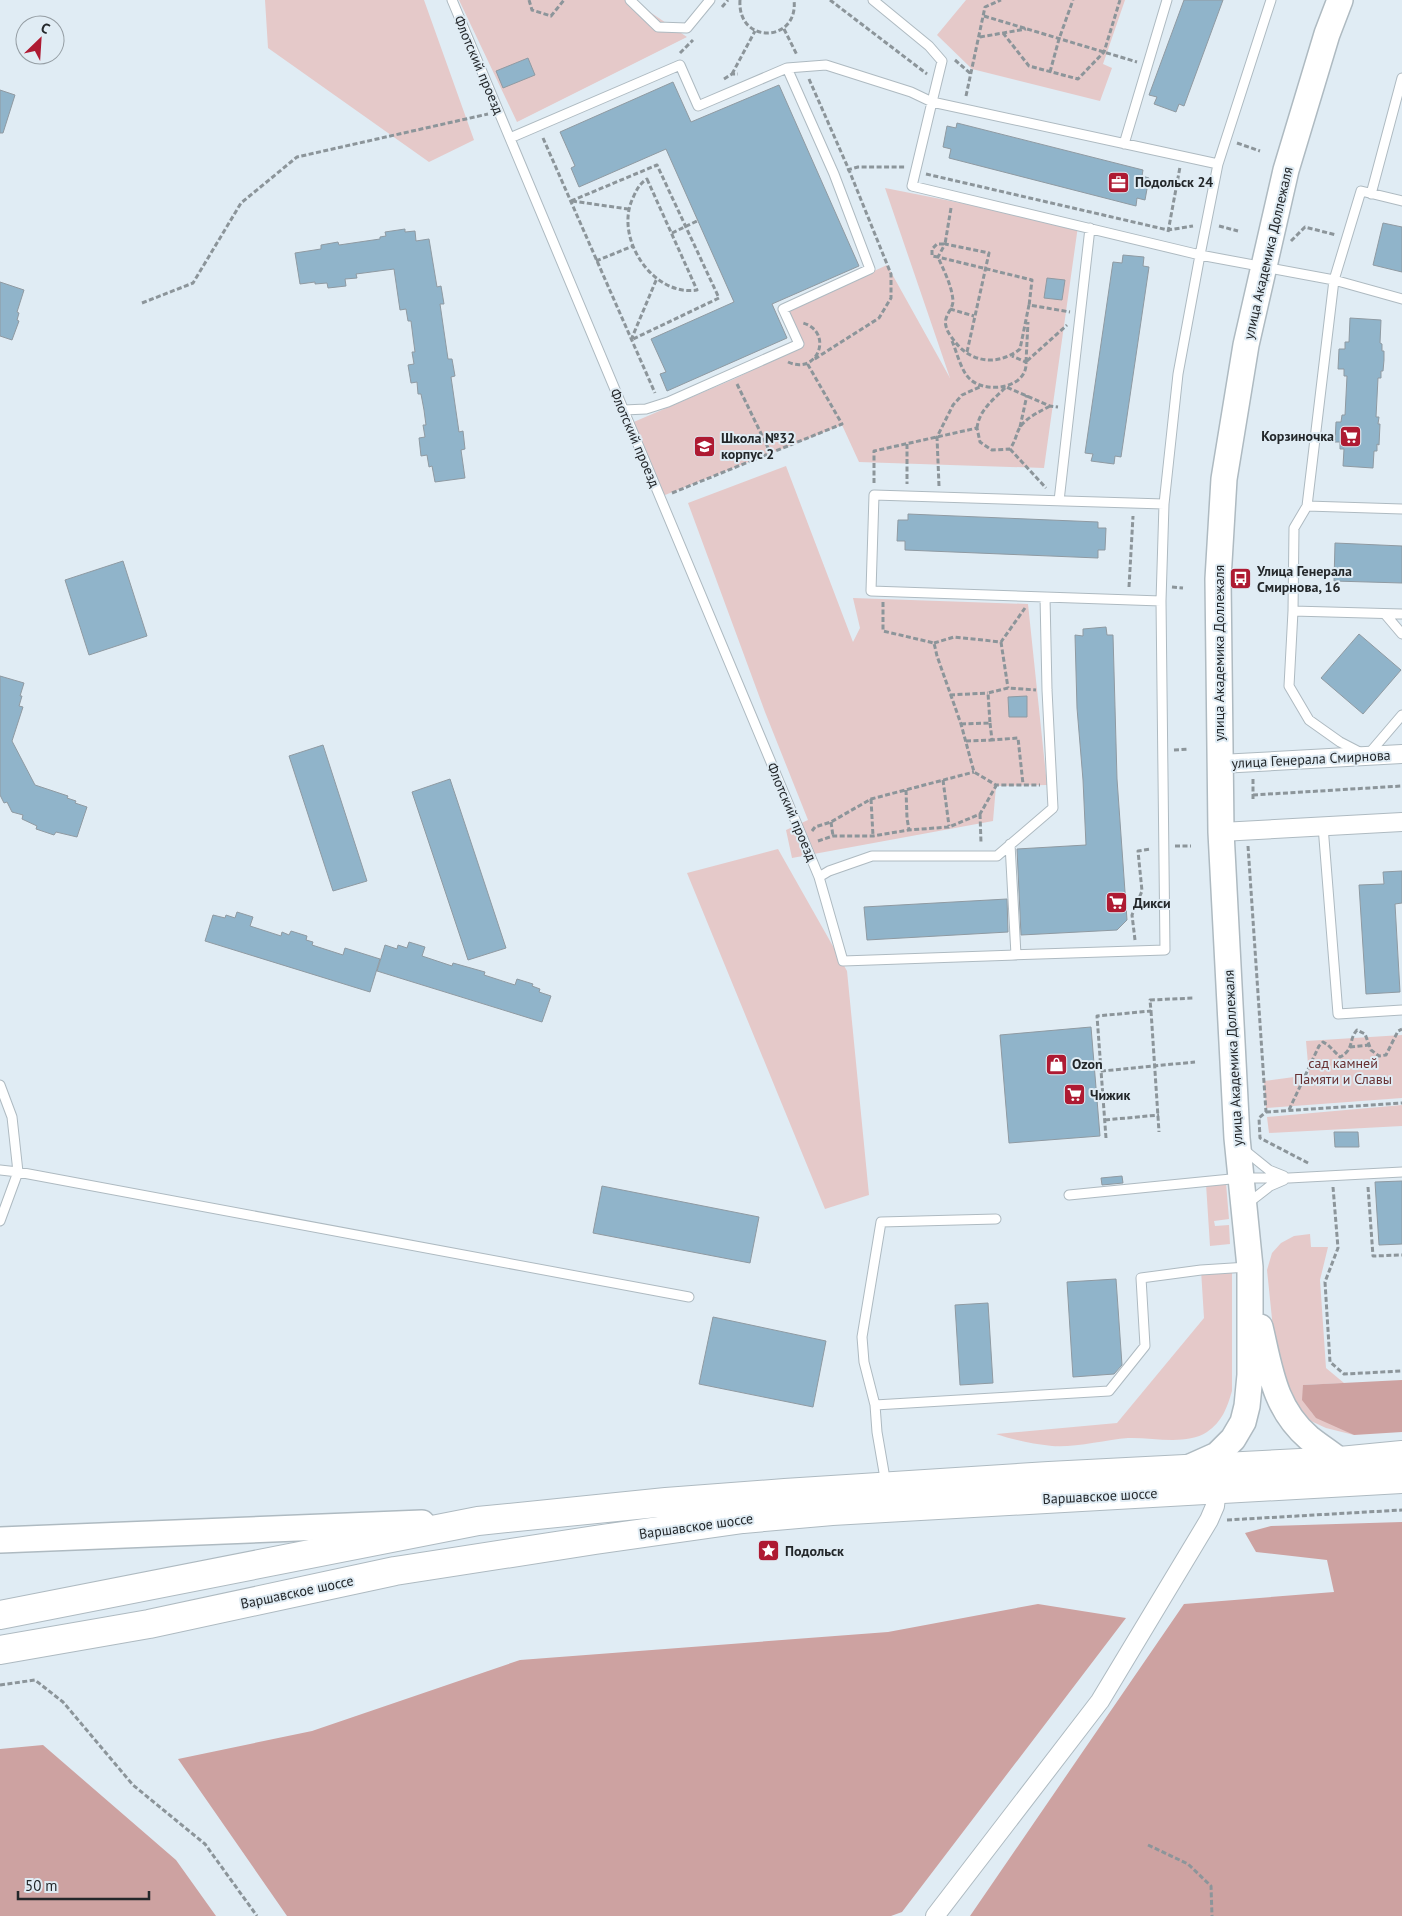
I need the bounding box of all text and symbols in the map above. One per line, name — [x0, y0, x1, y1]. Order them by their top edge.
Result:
street label: Флотский проезд — [450, 13, 508, 118]
north arrow — [15, 15, 65, 65]
text: С — [38, 18, 53, 38]
street label: улица Академика Доллежаля — [1239, 165, 1297, 341]
office icon: Подольск 24 — [1107, 170, 1131, 194]
place label: Подольск 24 — [1135, 173, 1213, 191]
street label: Флотский проезд — [606, 386, 664, 491]
supermarket icon: Корзиночка — [1338, 424, 1362, 448]
place label: Корзиночка — [1261, 427, 1334, 445]
place label: Школа №32 корпус 2 — [721, 429, 795, 463]
school or university icon: Школа №32 корпус 2 — [693, 434, 717, 458]
place label: Улица Генерала Смирнова, 16 — [1256, 562, 1352, 596]
street label: улица Академика Доллежаля — [1210, 565, 1228, 741]
bus stop icon: Улица Генерала Смирнова, 16 — [1229, 567, 1253, 591]
street label: улица Генерала Смирнова — [1231, 746, 1391, 772]
street label: Флотский проезд — [763, 760, 821, 865]
supermarket icon: Дикси — [1105, 891, 1129, 915]
place label: Дикси — [1133, 894, 1171, 912]
street label: улица Академика Доллежаля — [1219, 969, 1247, 1147]
shop icon: Ozon — [1044, 1052, 1068, 1076]
park label: сад камней Памяти и Славы — [1294, 1054, 1392, 1088]
place label: Ozon — [1072, 1055, 1103, 1073]
supermarket icon: Чижик — [1062, 1083, 1086, 1107]
place label: Чижик — [1090, 1086, 1130, 1104]
street label: Варшавское шоссе — [1042, 1484, 1158, 1508]
street label: Варшавское шоссе — [638, 1509, 754, 1543]
place icon: Подольск — [757, 1539, 781, 1563]
place label: Подольск — [785, 1542, 844, 1560]
street label: Варшавское шоссе — [239, 1571, 355, 1613]
scale bar — [18, 1868, 149, 1900]
text: 50 m — [25, 1876, 58, 1895]

